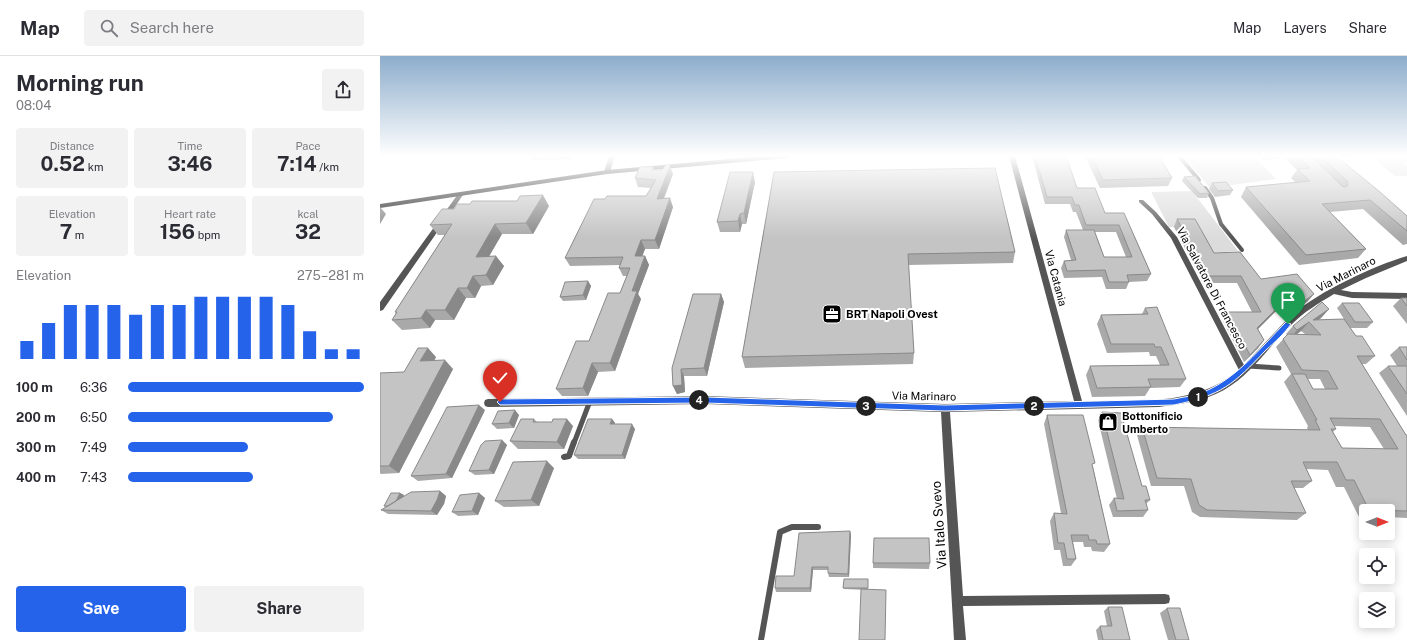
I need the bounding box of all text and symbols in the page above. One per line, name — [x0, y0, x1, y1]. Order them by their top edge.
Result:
search box — [84, 10, 364, 46]
text: Map — [20, 17, 60, 39]
icon: search — [98, 17, 120, 39]
text: Search here — [130, 19, 214, 36]
text: Map — [1233, 20, 1261, 36]
text: Layers — [1283, 20, 1327, 36]
text: Share — [1349, 20, 1387, 36]
button: share — [322, 69, 364, 111]
text: Morning run — [16, 70, 144, 96]
text: 08:04 — [16, 98, 51, 113]
text: Distance — [50, 140, 94, 152]
text: Time — [177, 140, 203, 152]
text: Pace — [295, 140, 321, 152]
text: 0.52 — [41, 152, 85, 176]
text: 3:46 — [168, 152, 212, 176]
text: 7:14 — [277, 152, 317, 176]
text: km — [85, 161, 103, 173]
text: /km — [317, 161, 339, 173]
text: Elevation — [49, 208, 95, 220]
text: Heart rate — [164, 208, 216, 220]
text: kcal — [297, 208, 319, 220]
text: 7 — [60, 220, 72, 244]
text: 156 — [160, 220, 195, 244]
text: 32 — [295, 220, 321, 244]
street label: Via Salvatore Di Francesco — [1175, 225, 1249, 351]
text: m — [72, 229, 84, 241]
text: bpm — [195, 229, 220, 241]
street label: Via Catania — [1043, 249, 1069, 307]
street label: Via Marinaro — [1314, 254, 1378, 294]
text: Elevation — [16, 268, 71, 283]
text: 275–281 m — [297, 268, 364, 283]
pin — [1271, 283, 1305, 324]
icon: arrive — [1277, 289, 1299, 311]
office icon: BRT Napoli Ovest — [821, 303, 843, 325]
place label: BRT Napoli Ovest — [846, 308, 938, 320]
pin — [483, 361, 517, 402]
icon: check — [489, 367, 511, 389]
text: 100 m — [16, 380, 53, 395]
text: 6:36 — [80, 380, 107, 395]
pin: 1 — [1188, 387, 1208, 407]
street label: Via Marinaro — [892, 389, 956, 403]
pin: 4 — [689, 390, 709, 410]
text: 1 — [1196, 391, 1200, 403]
text: 4 — [695, 394, 703, 406]
pin: 3 — [856, 396, 876, 416]
pin: 2 — [1024, 396, 1044, 416]
text: 3 — [862, 400, 870, 412]
text: 2 — [1031, 400, 1038, 412]
text: 200 m — [16, 410, 56, 425]
text: 6:50 — [80, 410, 107, 425]
place label: Bottonificio Umberto — [1122, 410, 1183, 435]
shop icon: Bottonificio Umberto — [1097, 411, 1119, 433]
text: 300 m — [16, 440, 56, 455]
text: 7:49 — [80, 440, 107, 455]
text: 400 m — [16, 470, 56, 485]
text: 7:43 — [80, 470, 107, 485]
street label: Via Italo Svevo — [928, 480, 950, 570]
north arrow — [1359, 504, 1395, 540]
map controls — [1359, 504, 1395, 628]
button: locate — [1359, 548, 1395, 584]
button: Save — [16, 586, 186, 632]
button: Share — [194, 586, 364, 632]
button: layers — [1359, 592, 1395, 628]

